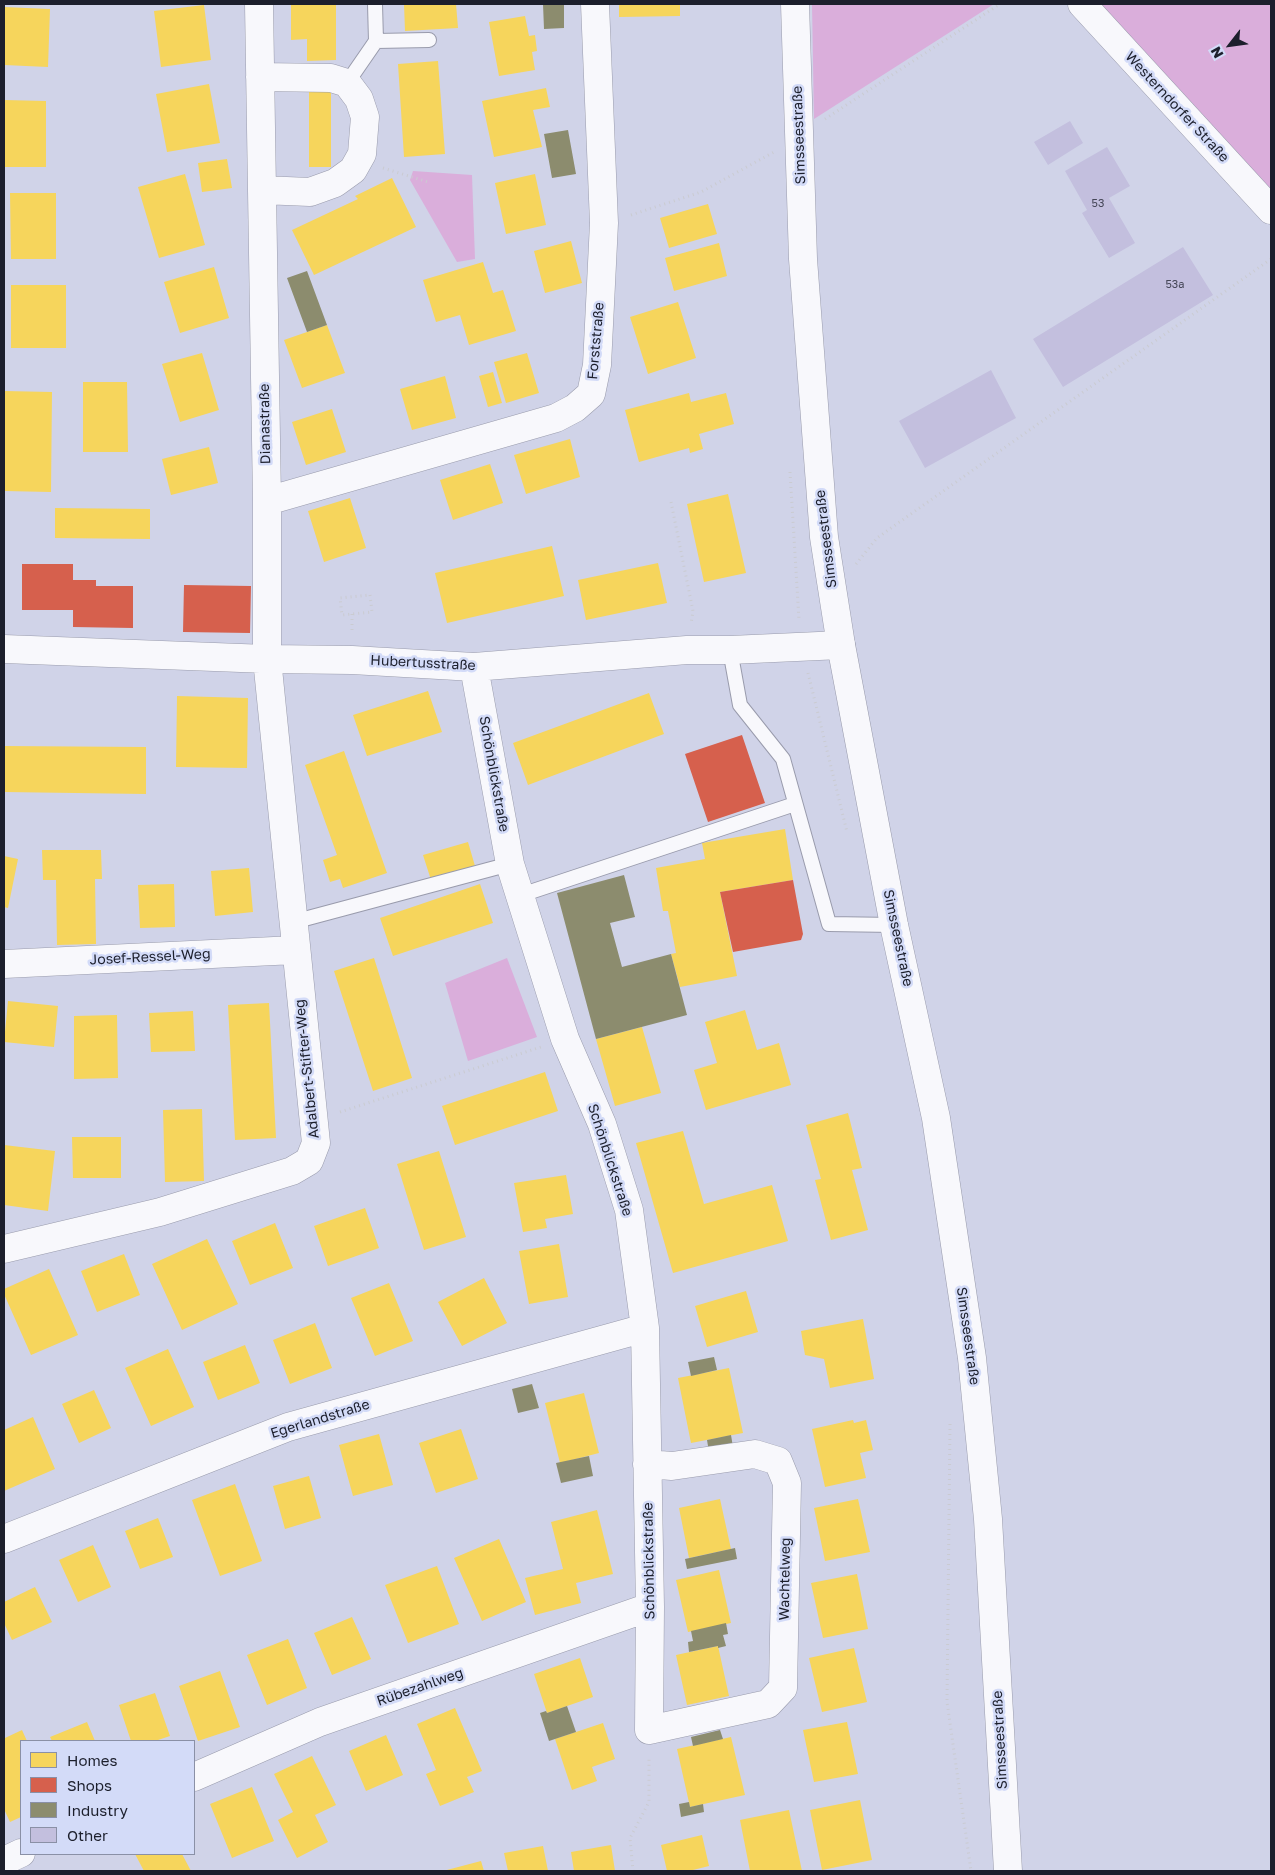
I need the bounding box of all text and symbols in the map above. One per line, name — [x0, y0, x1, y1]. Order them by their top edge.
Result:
north arrow — [1205, 20, 1255, 70]
text: N — [1207, 44, 1227, 62]
street label: Westerndorfer Straße — [1121, 48, 1233, 166]
street label: Simsseestraße — [789, 85, 809, 185]
house number: 53 — [1092, 197, 1104, 211]
house number: 53a — [1165, 278, 1185, 292]
street label: Forststraße — [584, 302, 608, 380]
street label: Dianastraße — [256, 384, 274, 464]
street label: Simsseestraße — [812, 489, 840, 589]
street label: Hubertusstraße — [370, 652, 476, 674]
street label: Schönblickstraße — [476, 715, 512, 833]
street label: Simsseestraße — [880, 888, 916, 988]
street label: Josef-Ressel-Weg — [89, 945, 211, 969]
street label: Adalbert-Stifter-Weg — [291, 999, 323, 1139]
street label: Schönblickstraße — [584, 1102, 636, 1218]
street label: Simsseestraße — [953, 1286, 983, 1386]
street label: Egerlandstraße — [268, 1396, 372, 1442]
street label: Schönblickstraße — [640, 1502, 658, 1620]
street label: Wachtelweg — [776, 1537, 794, 1621]
street label: Rübezahlweg — [375, 1664, 465, 1710]
street label: Simsseestraße — [989, 1690, 1011, 1790]
legend — [20, 1740, 195, 1855]
text: Homes — [67, 1751, 117, 1769]
text: Shops — [67, 1776, 112, 1794]
text: Industry — [67, 1801, 128, 1819]
text: Other — [67, 1826, 108, 1844]

